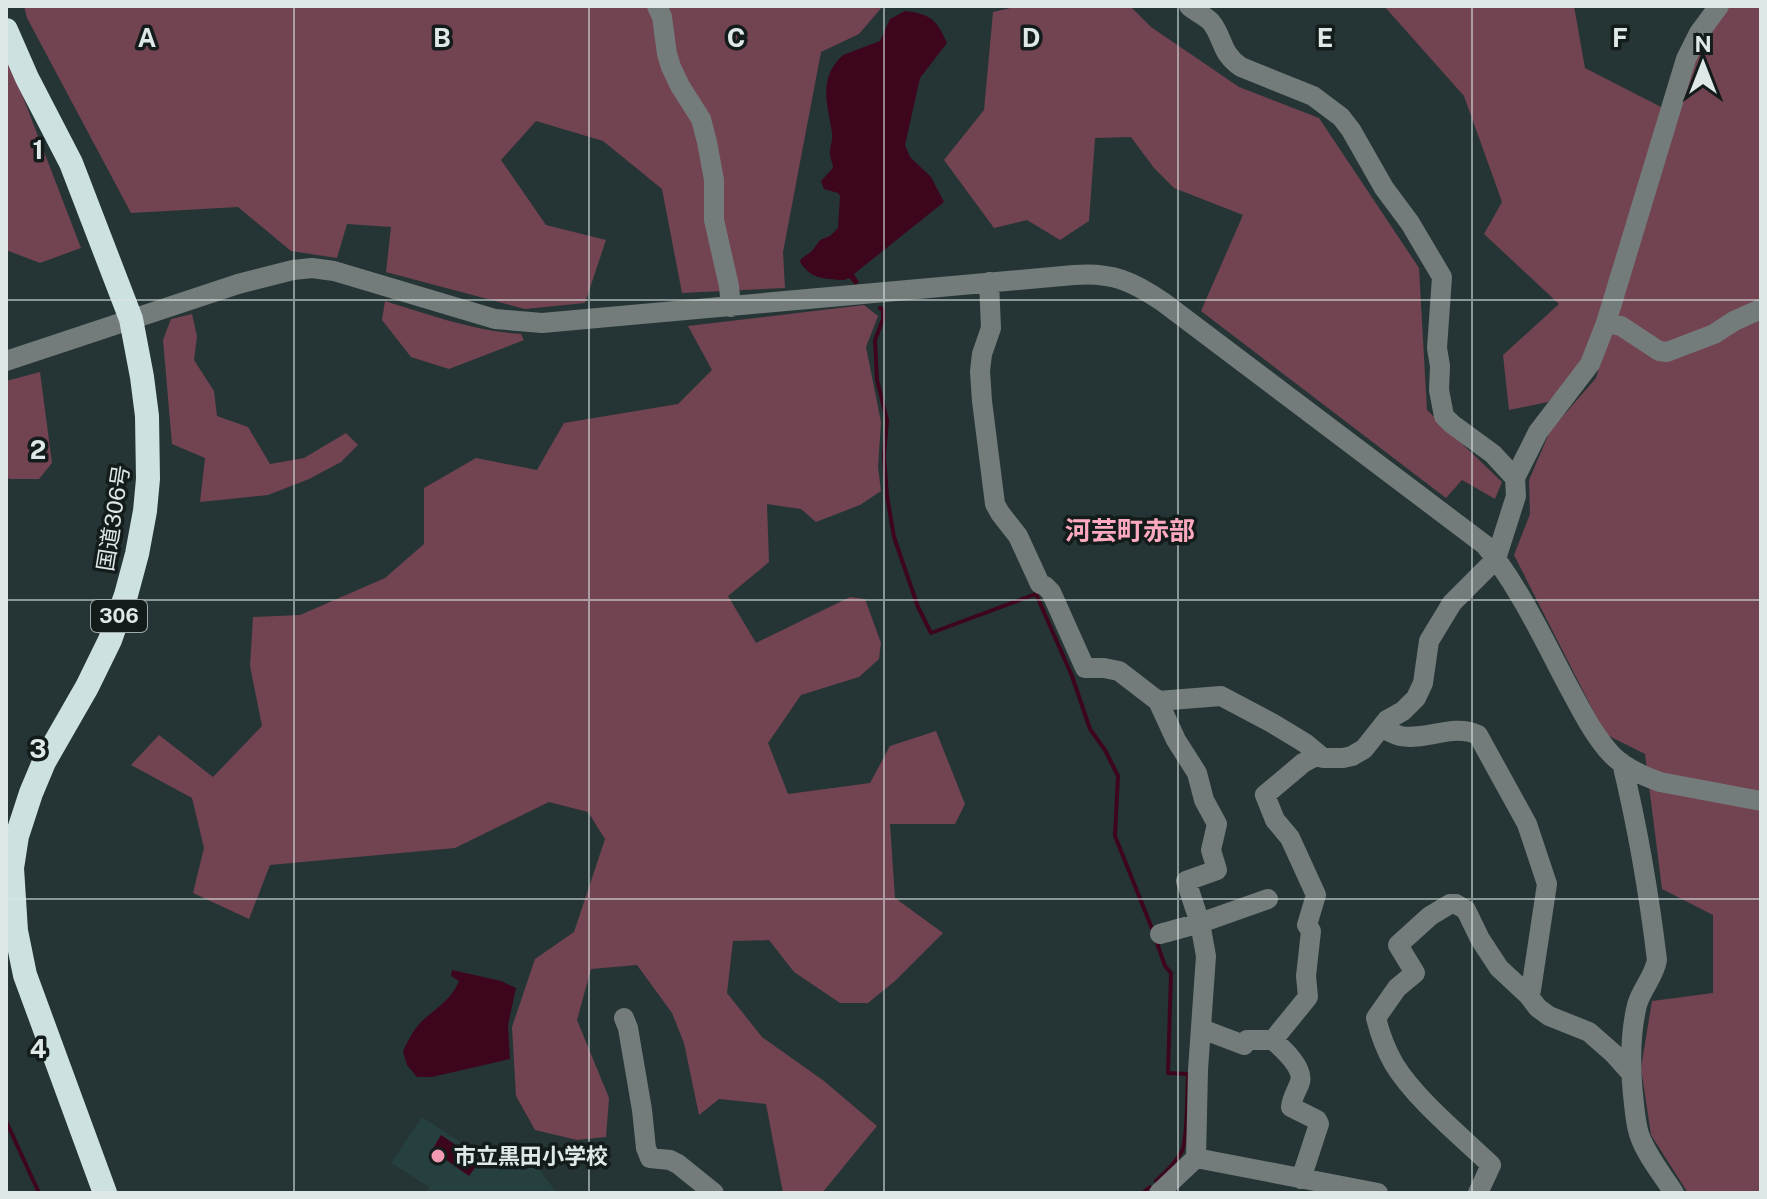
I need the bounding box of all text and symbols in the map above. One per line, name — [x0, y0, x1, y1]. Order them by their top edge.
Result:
text: A — [138, 22, 157, 53]
text: B — [433, 22, 451, 53]
text: C — [727, 22, 745, 53]
text: D — [1022, 22, 1040, 53]
text: E — [1317, 22, 1333, 53]
text: F — [1612, 22, 1628, 53]
north arrow — [1663, 24, 1743, 104]
text: N — [1694, 31, 1712, 57]
text: 1 — [32, 134, 44, 165]
text: 2 — [30, 434, 46, 465]
street label: 国道306号 — [92, 463, 134, 573]
district label: 河芸町赤部 — [1065, 515, 1195, 546]
road number: 306 — [91, 600, 147, 632]
text: 3 — [29, 733, 47, 764]
text: 4 — [29, 1033, 47, 1064]
place label: 市立黒田小学校 — [454, 1143, 608, 1169]
marker: 市立黒田小学校 — [429, 1147, 447, 1165]

